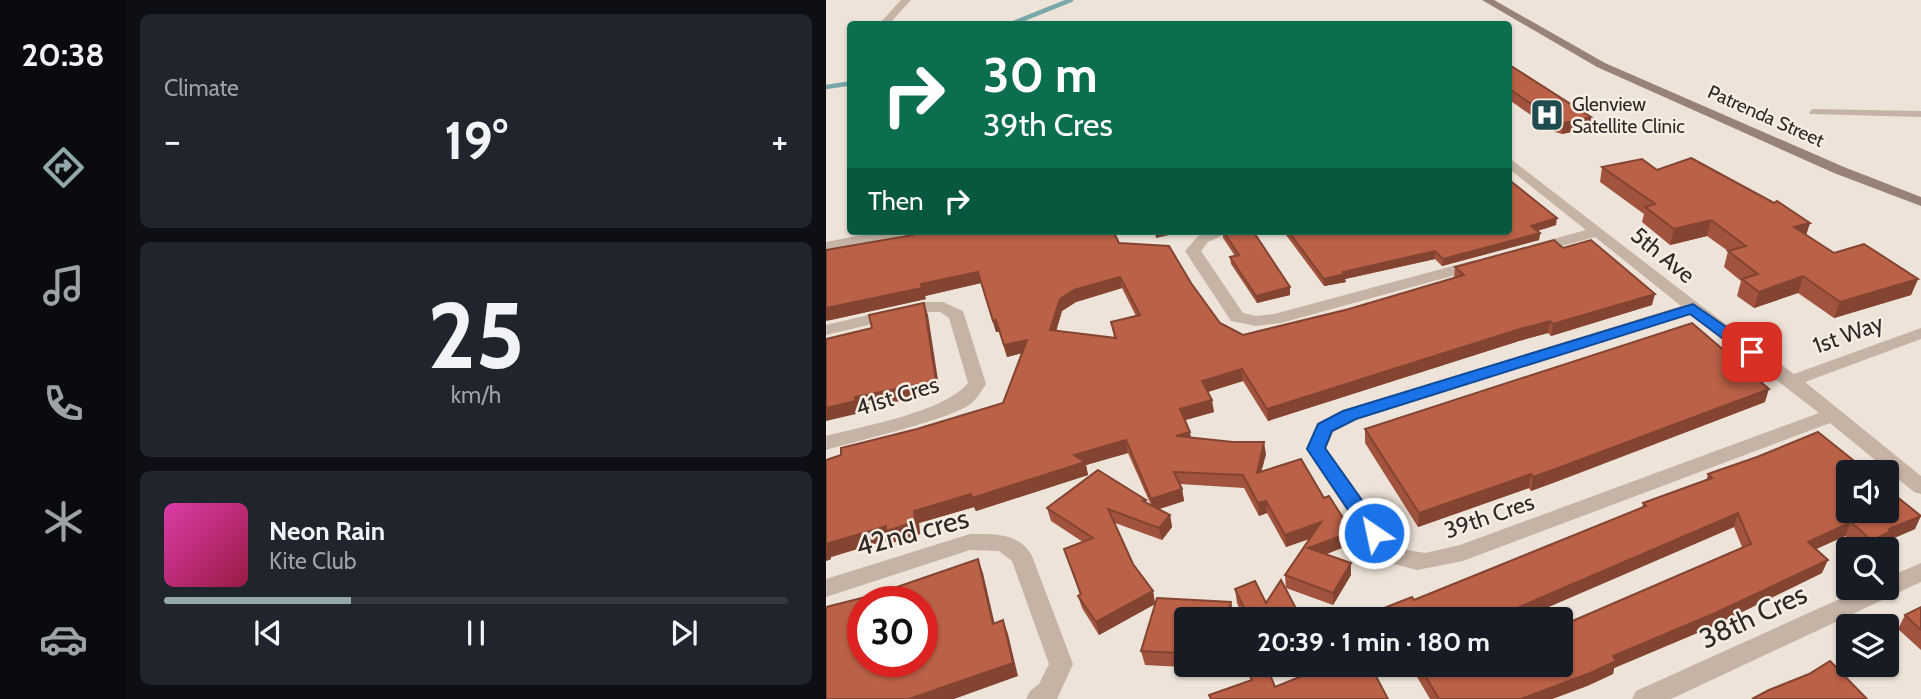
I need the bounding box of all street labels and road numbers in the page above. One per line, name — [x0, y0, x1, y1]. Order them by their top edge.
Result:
street label: Patrenda Street — [1704, 80, 1828, 152]
street label: 5th Ave — [1625, 221, 1701, 289]
street label: 1st Way — [1809, 308, 1887, 360]
street label: 41st Cres — [852, 370, 942, 422]
street label: 39th Cres — [1440, 488, 1538, 544]
street label: 42nd cres — [852, 501, 972, 563]
street label: 38th Cres — [1694, 576, 1812, 656]

